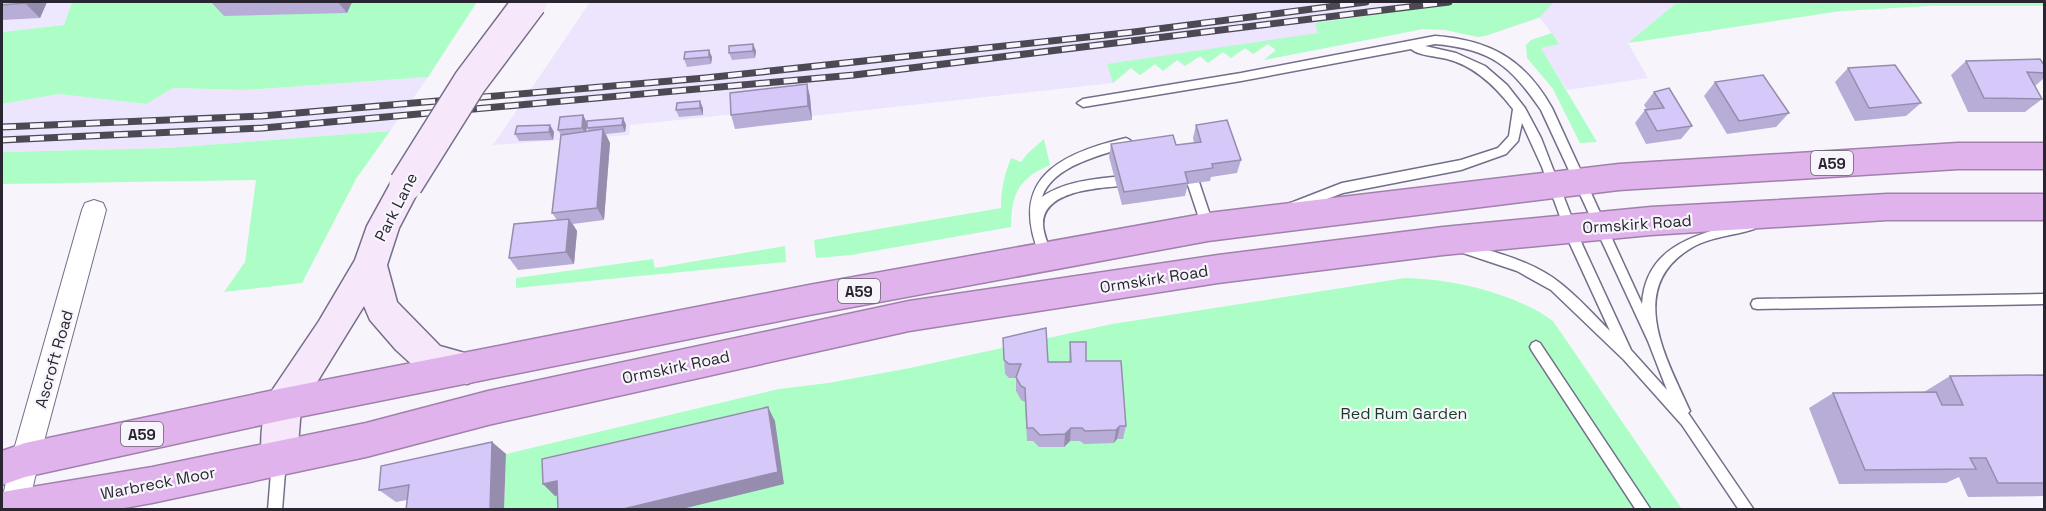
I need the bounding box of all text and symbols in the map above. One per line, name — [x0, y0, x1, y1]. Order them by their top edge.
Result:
road number: A59 — [1811, 151, 1853, 175]
street label: Park Lane — [370, 169, 422, 245]
street label: Ormskirk Road — [1582, 210, 1692, 238]
street label: Ormskirk Road — [1098, 260, 1210, 298]
road number: A59 — [838, 279, 880, 303]
street label: Ascroft Road — [30, 308, 78, 410]
street label: Ormskirk Road — [620, 345, 732, 389]
park label: Red Rum Garden — [1341, 403, 1467, 424]
road number: A59 — [121, 422, 163, 446]
street label: Warbreck Moor — [99, 462, 217, 504]

